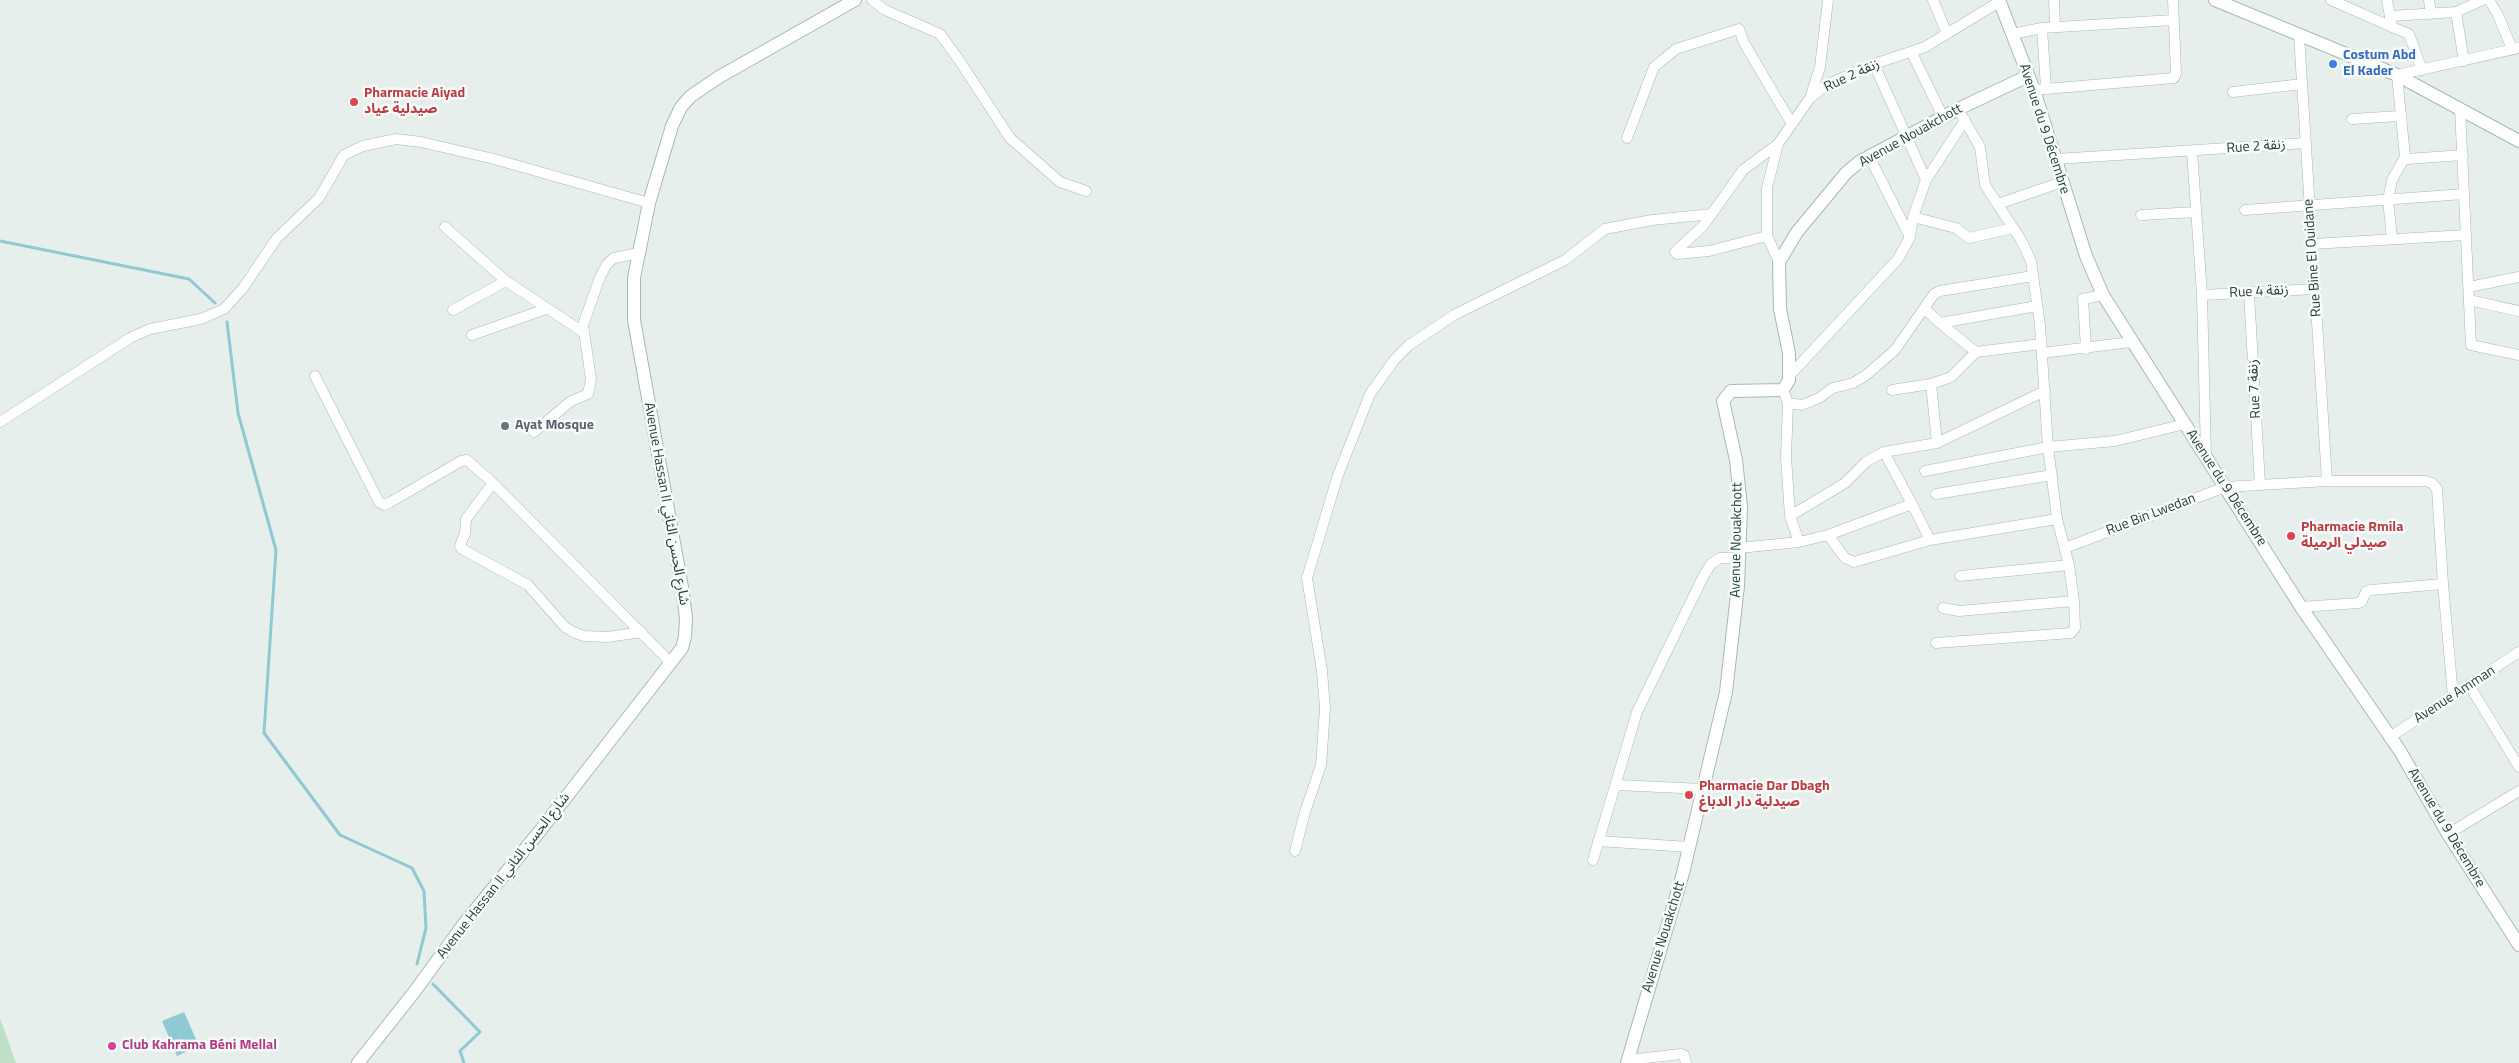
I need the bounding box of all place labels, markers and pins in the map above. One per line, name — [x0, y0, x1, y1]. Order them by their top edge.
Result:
place label: Costum Abd El Kader — [2343, 48, 2416, 80]
marker: Costum Abd El Kader — [2327, 58, 2339, 70]
place label: Pharmacie Aiyad صيدلية عياد — [364, 86, 465, 118]
marker: Pharmacie Aiyad صيدلية عياد — [348, 96, 360, 108]
place label: Ayat Mosque — [515, 418, 594, 434]
marker: Ayat Mosque — [499, 420, 511, 432]
place label: Pharmacie Rmila صيدلي الرميلة — [2301, 520, 2403, 552]
marker: Pharmacie Rmila صيدلي الرميلة — [2285, 530, 2297, 542]
place label: Pharmacie Dar Dbagh صيدلية دار الدباغ — [1699, 779, 1830, 812]
marker: Pharmacie Dar Dbagh صيدلية دار الدباغ — [1683, 789, 1695, 801]
place label: Club Kahrama Béni Mellal — [122, 1038, 277, 1054]
marker: Club Kahrama Béni Mellal — [106, 1040, 118, 1052]

